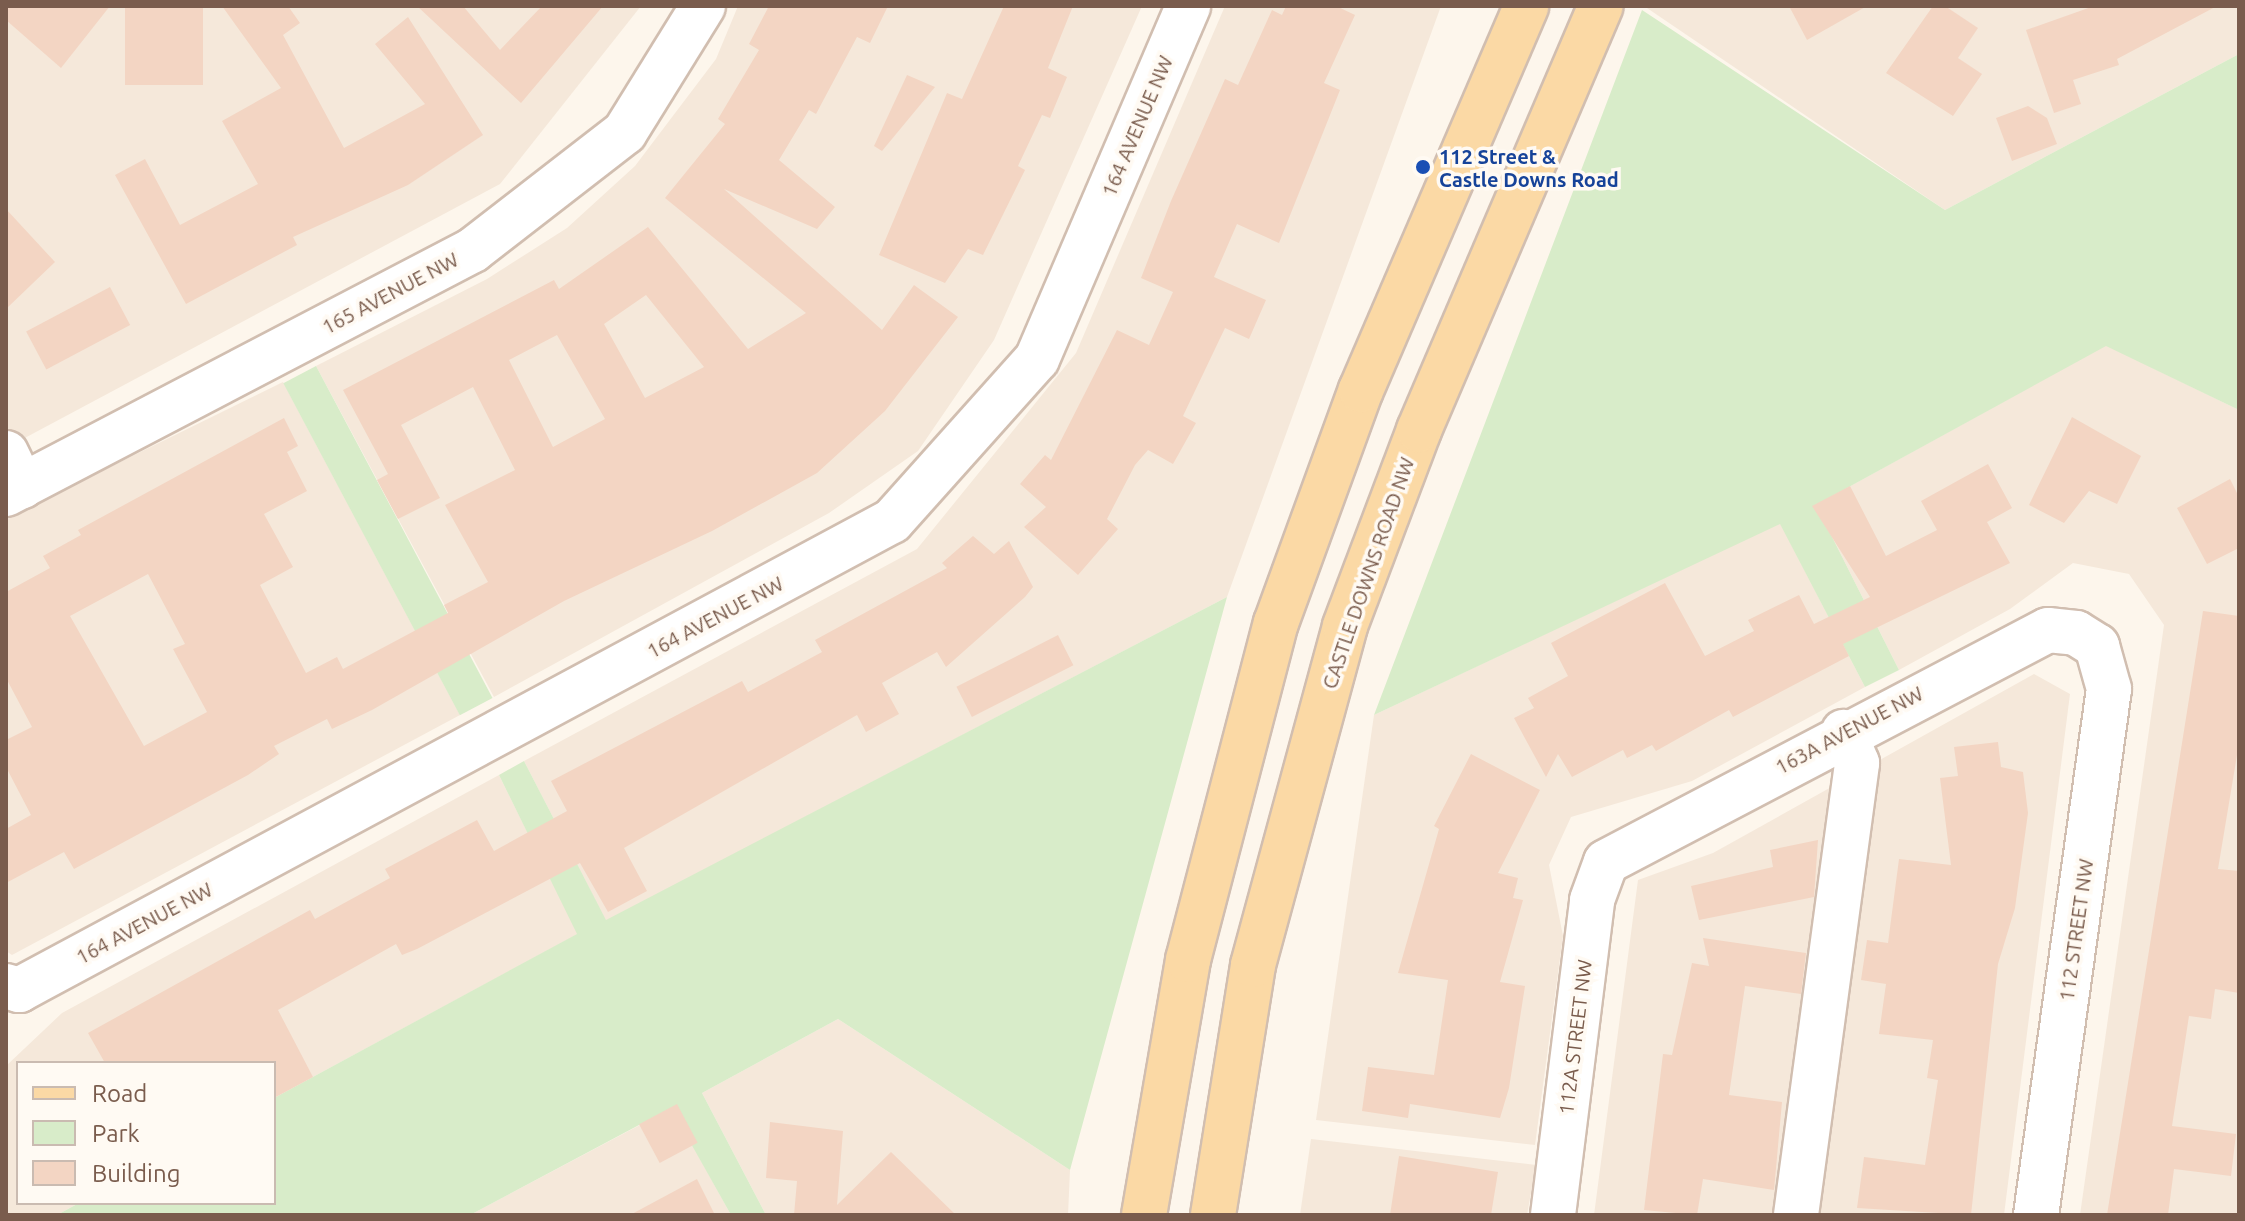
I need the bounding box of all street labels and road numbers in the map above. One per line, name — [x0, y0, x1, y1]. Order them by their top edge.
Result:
street label: 164 AVENUE NW — [1096, 52, 1178, 200]
street label: 165 AVENUE NW — [318, 247, 462, 339]
street label: CASTLE DOWNS ROAD NW — [1317, 454, 1419, 692]
street label: 164 AVENUE NW — [643, 571, 787, 663]
street label: 163A AVENUE NW — [1771, 681, 1927, 779]
street label: 112 STREET NW — [2054, 857, 2098, 1003]
street label: 164 AVENUE NW — [72, 877, 216, 969]
street label: 112A STREET NW — [1554, 958, 1596, 1116]

